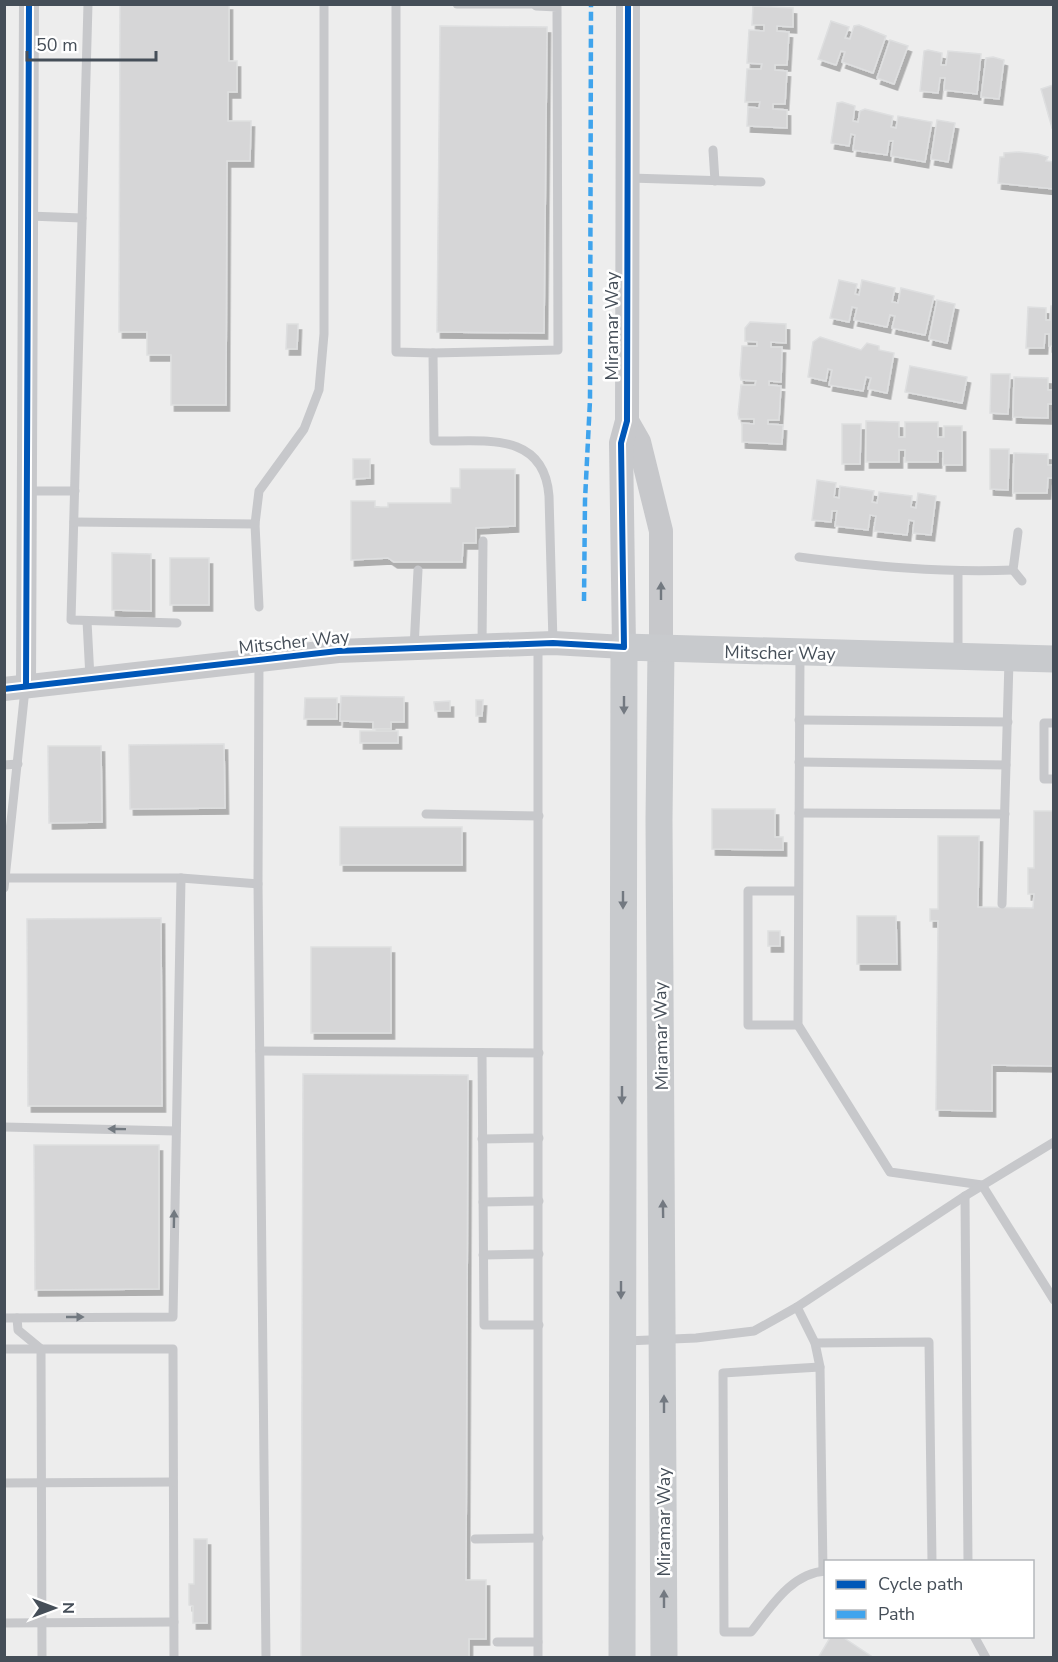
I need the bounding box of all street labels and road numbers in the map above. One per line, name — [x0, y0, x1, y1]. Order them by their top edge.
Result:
street label: Miramar Way — [600, 271, 624, 380]
street label: Mitscher Way — [237, 624, 351, 660]
street label: Mitscher Way — [724, 640, 837, 666]
street label: Miramar Way — [648, 981, 674, 1091]
street label: Miramar Way — [652, 1467, 676, 1576]

